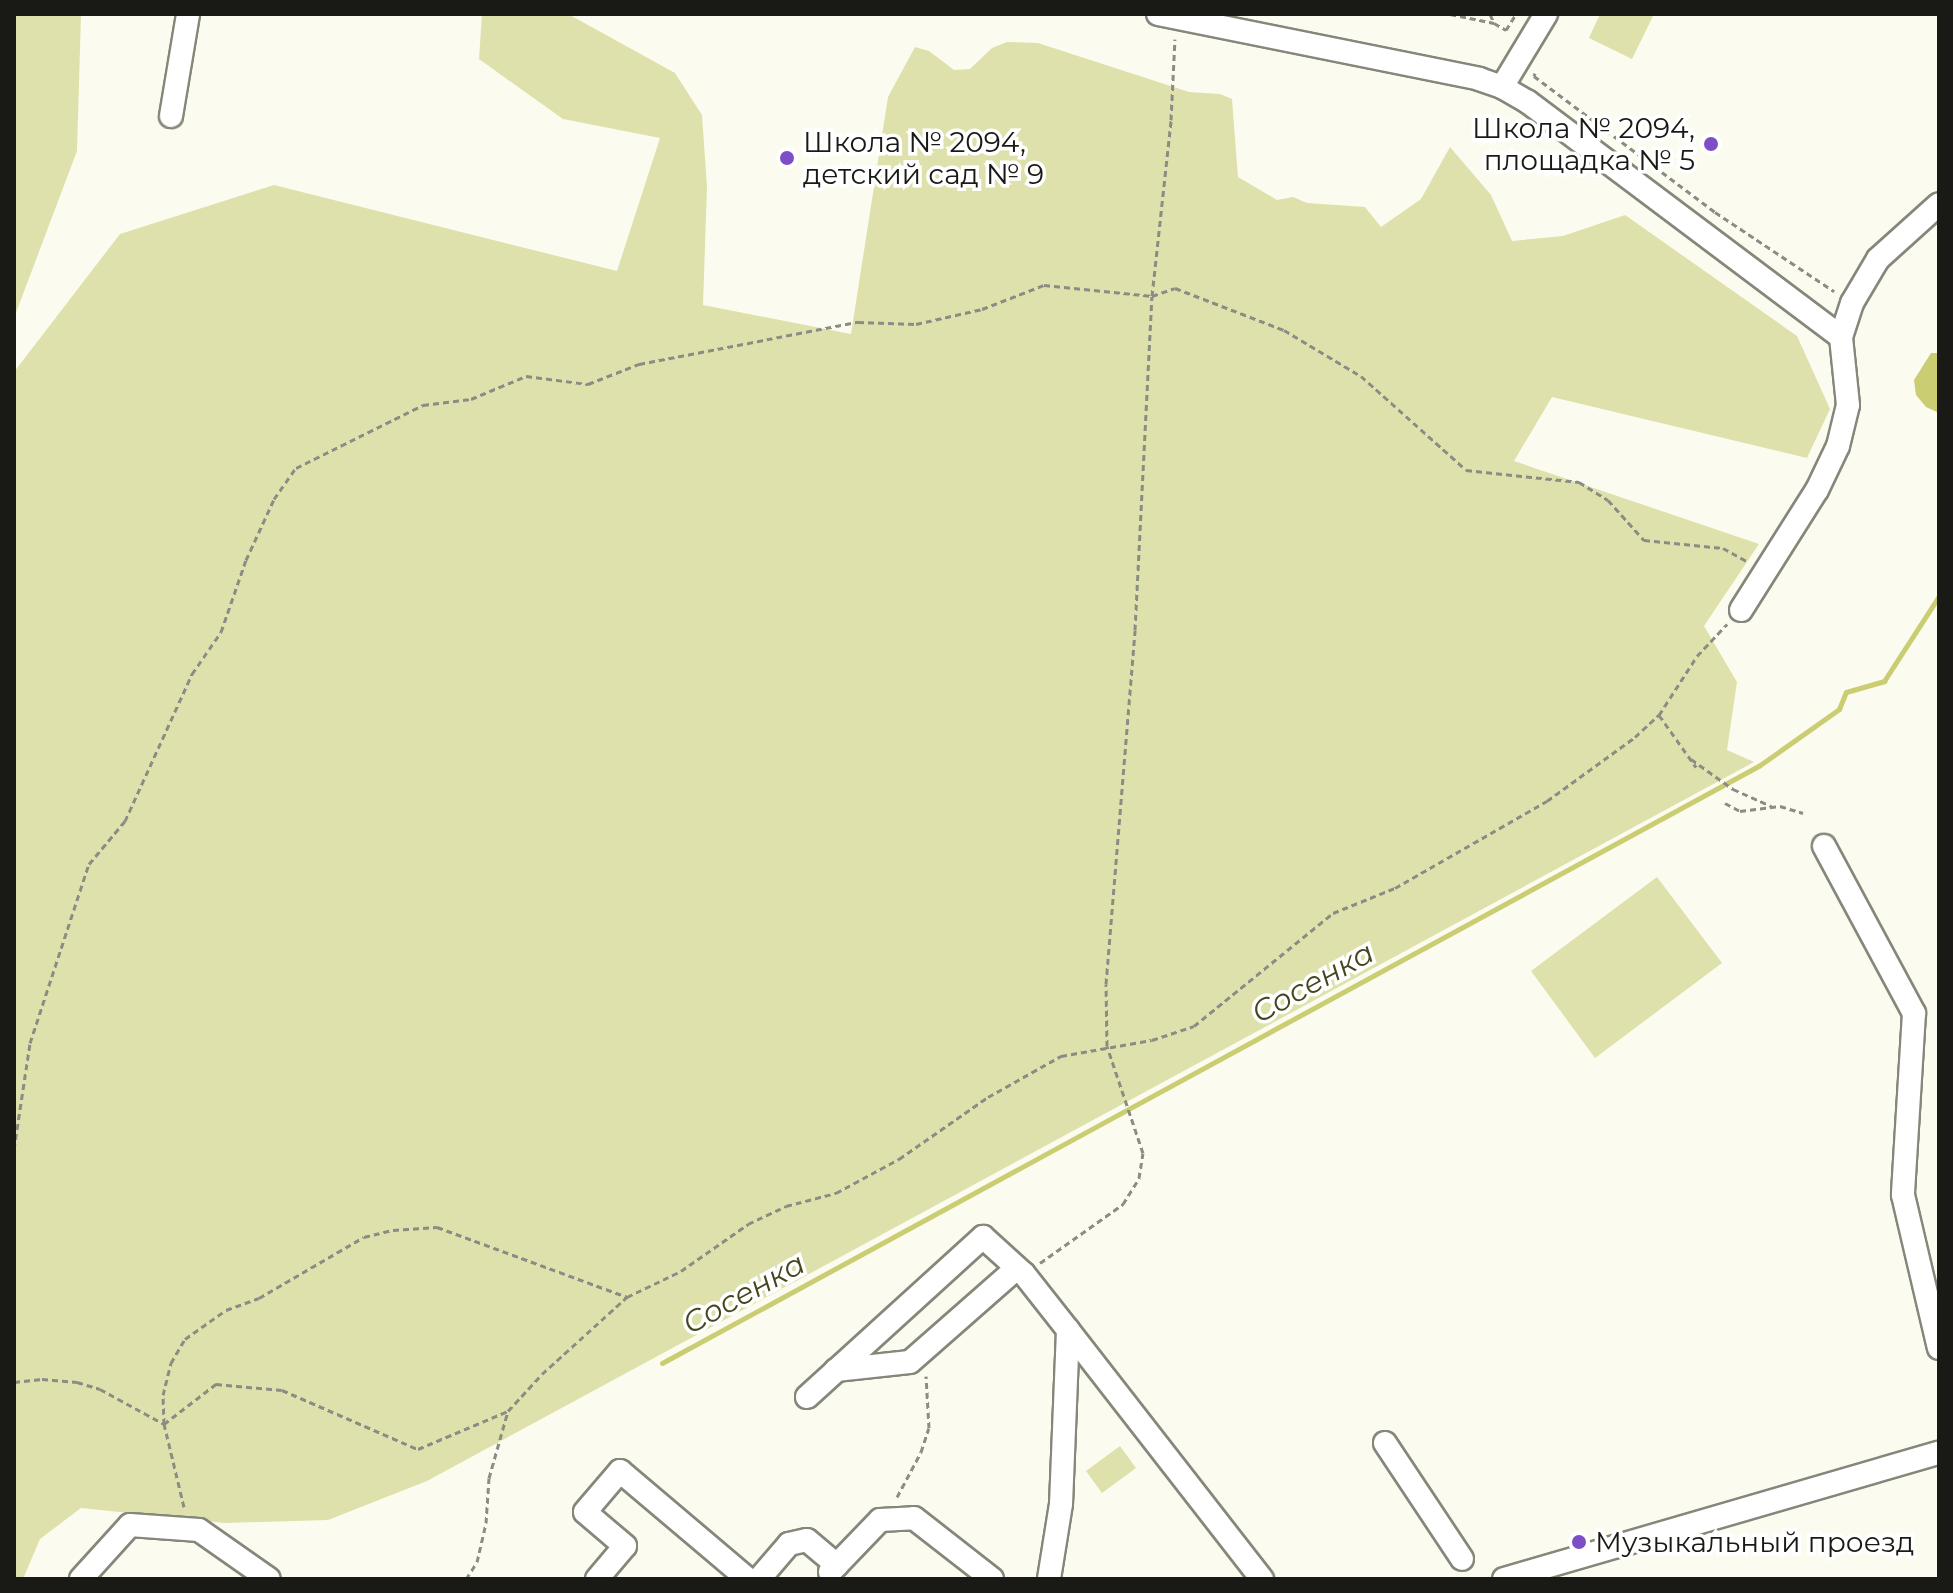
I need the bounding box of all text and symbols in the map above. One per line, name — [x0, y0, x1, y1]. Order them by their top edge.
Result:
place label: Школа № 2094, площадка № 5 — [1472, 111, 1695, 177]
place label: Школа № 2094, детский сад № 9 — [803, 125, 1044, 191]
marker: Школа № 2094, площадка № 5 — [1702, 135, 1720, 153]
marker: Школа № 2094, детский сад № 9 — [778, 149, 796, 167]
water label: Сосенка — [1246, 935, 1380, 1031]
water label: Сосенка — [677, 1246, 811, 1342]
place label: Музыкальный проезд — [1595, 1525, 1914, 1559]
marker: Музыкальный проезд — [1570, 1533, 1588, 1551]

